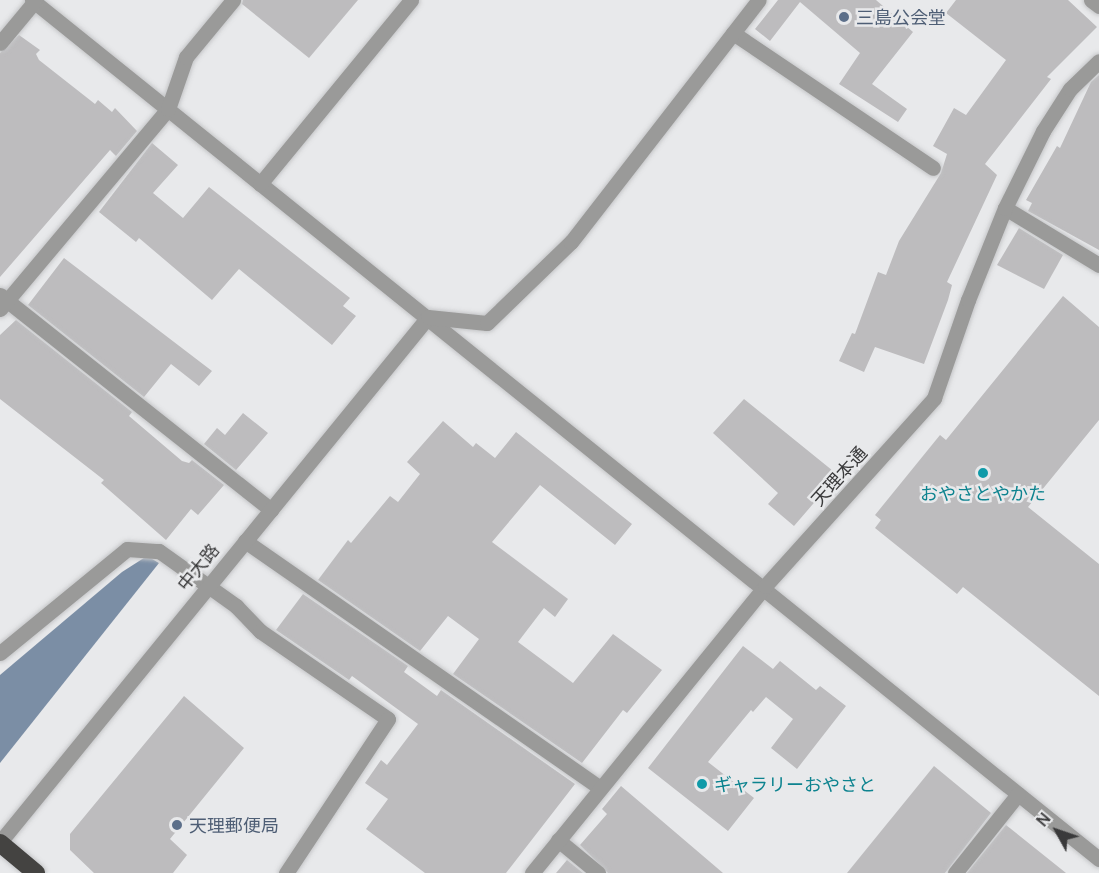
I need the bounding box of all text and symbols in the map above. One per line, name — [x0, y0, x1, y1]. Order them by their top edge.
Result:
place label: 三島公会堂 — [856, 6, 946, 28]
marker: 三島公会堂 — [837, 10, 851, 24]
street label: 天理本通 — [807, 442, 871, 510]
marker: おやさとやかた — [976, 466, 990, 480]
place label: おやさとやかた — [920, 482, 1046, 504]
street label: 中大路 — [173, 539, 223, 595]
place label: ギャラリーおやさと — [714, 773, 876, 795]
marker: ギャラリーおやさと — [695, 777, 709, 791]
north arrow — [1027, 801, 1087, 861]
text: N — [1031, 808, 1055, 831]
place label: 天理郵便局 — [189, 814, 279, 836]
marker: 天理郵便局 — [170, 818, 184, 832]

